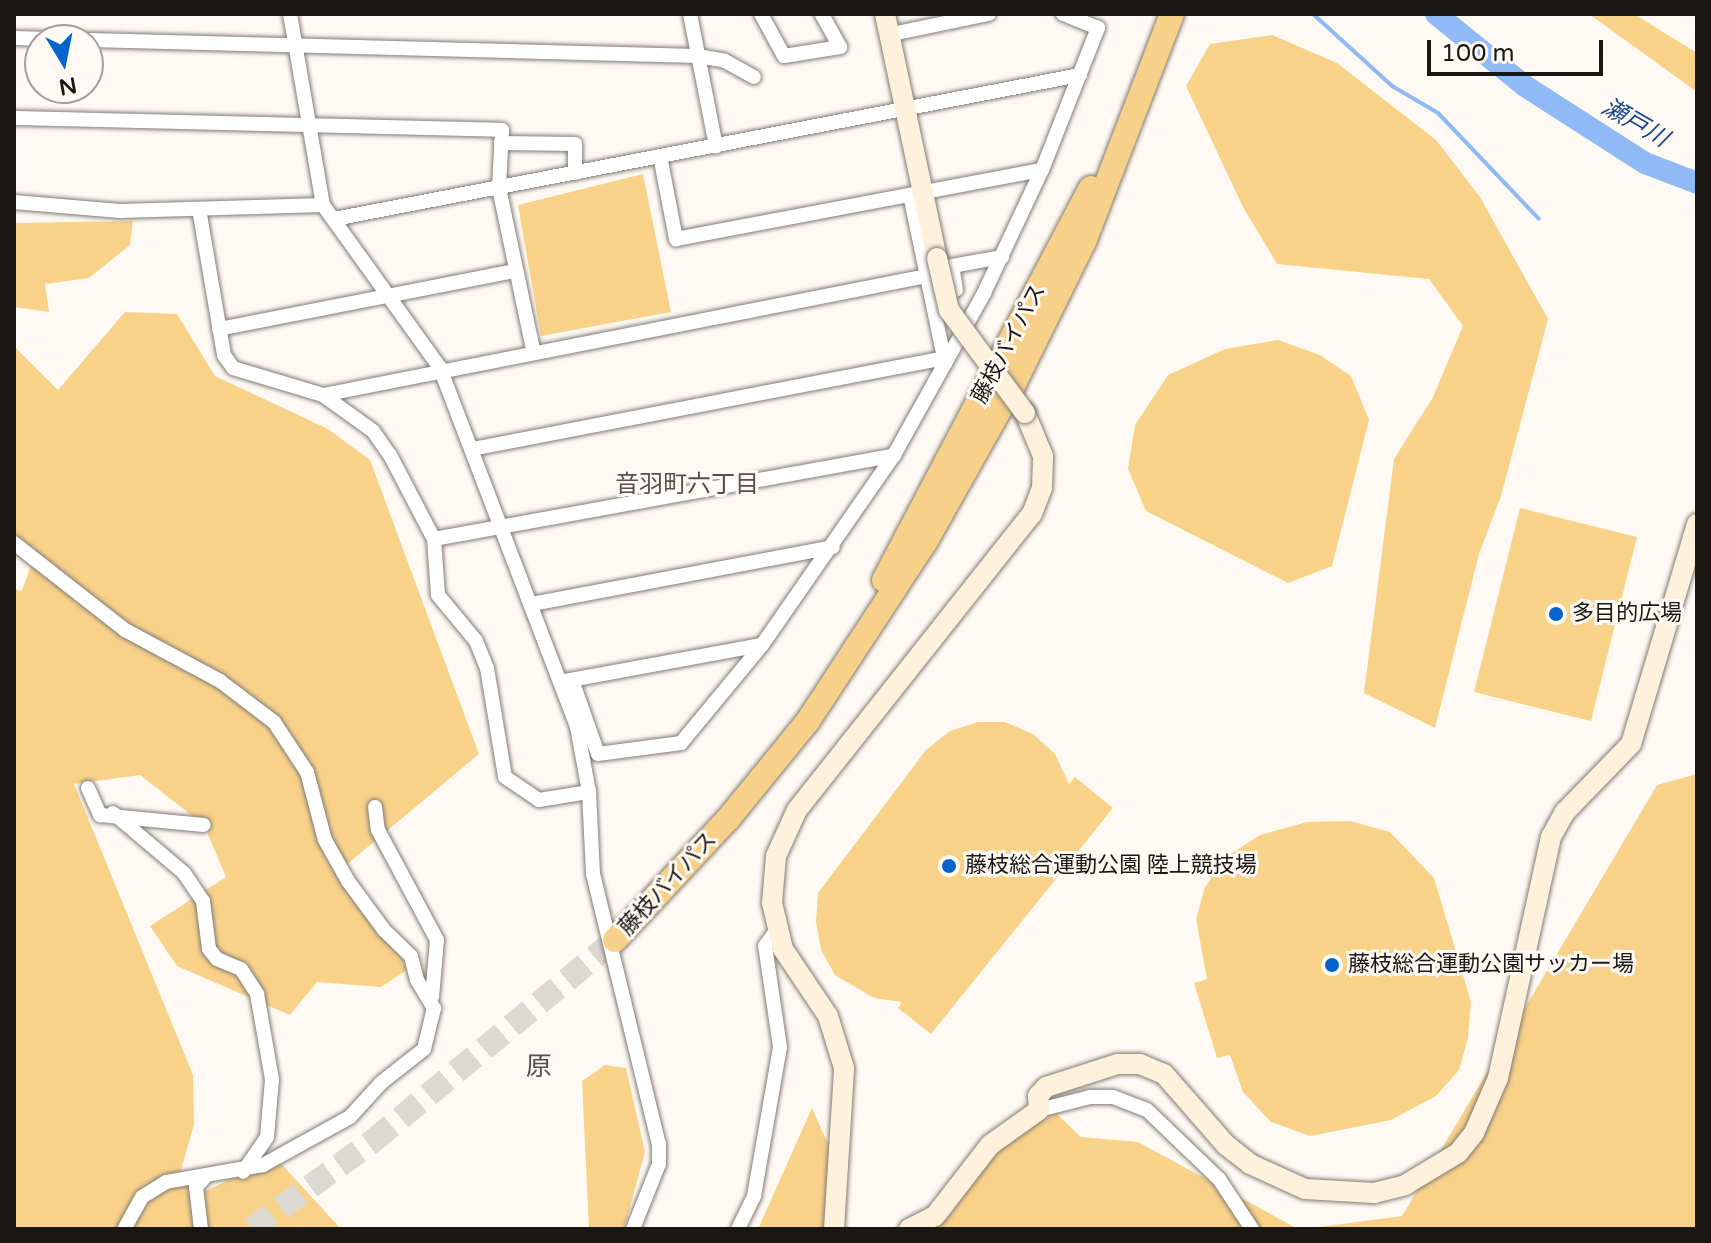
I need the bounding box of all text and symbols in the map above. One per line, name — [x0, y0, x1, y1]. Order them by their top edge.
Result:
north arrow — [24, 24, 104, 104]
scale bar — [1431, 24, 1607, 74]
text: 100 m — [1441, 39, 1515, 68]
text: N — [57, 71, 79, 100]
water label: 瀬戸川 — [1597, 93, 1673, 153]
street label: 藤枝バイパス — [966, 280, 1052, 408]
district label: 音羽町六丁目 — [615, 471, 759, 499]
place label: 多目的広場 — [1572, 601, 1682, 627]
marker: 多目的広場 — [1547, 605, 1565, 623]
street label: 藤枝バイパス — [613, 827, 723, 941]
place label: 藤枝総合運動公園 陸上競技場 — [965, 853, 1257, 879]
marker: 藤枝総合運動公園 陸上競技場 — [940, 857, 958, 875]
place label: 藤枝総合運動公園サッカー場 — [1348, 952, 1634, 978]
marker: 藤枝総合運動公園サッカー場 — [1323, 956, 1341, 974]
district label: 原 — [526, 1051, 552, 1083]

